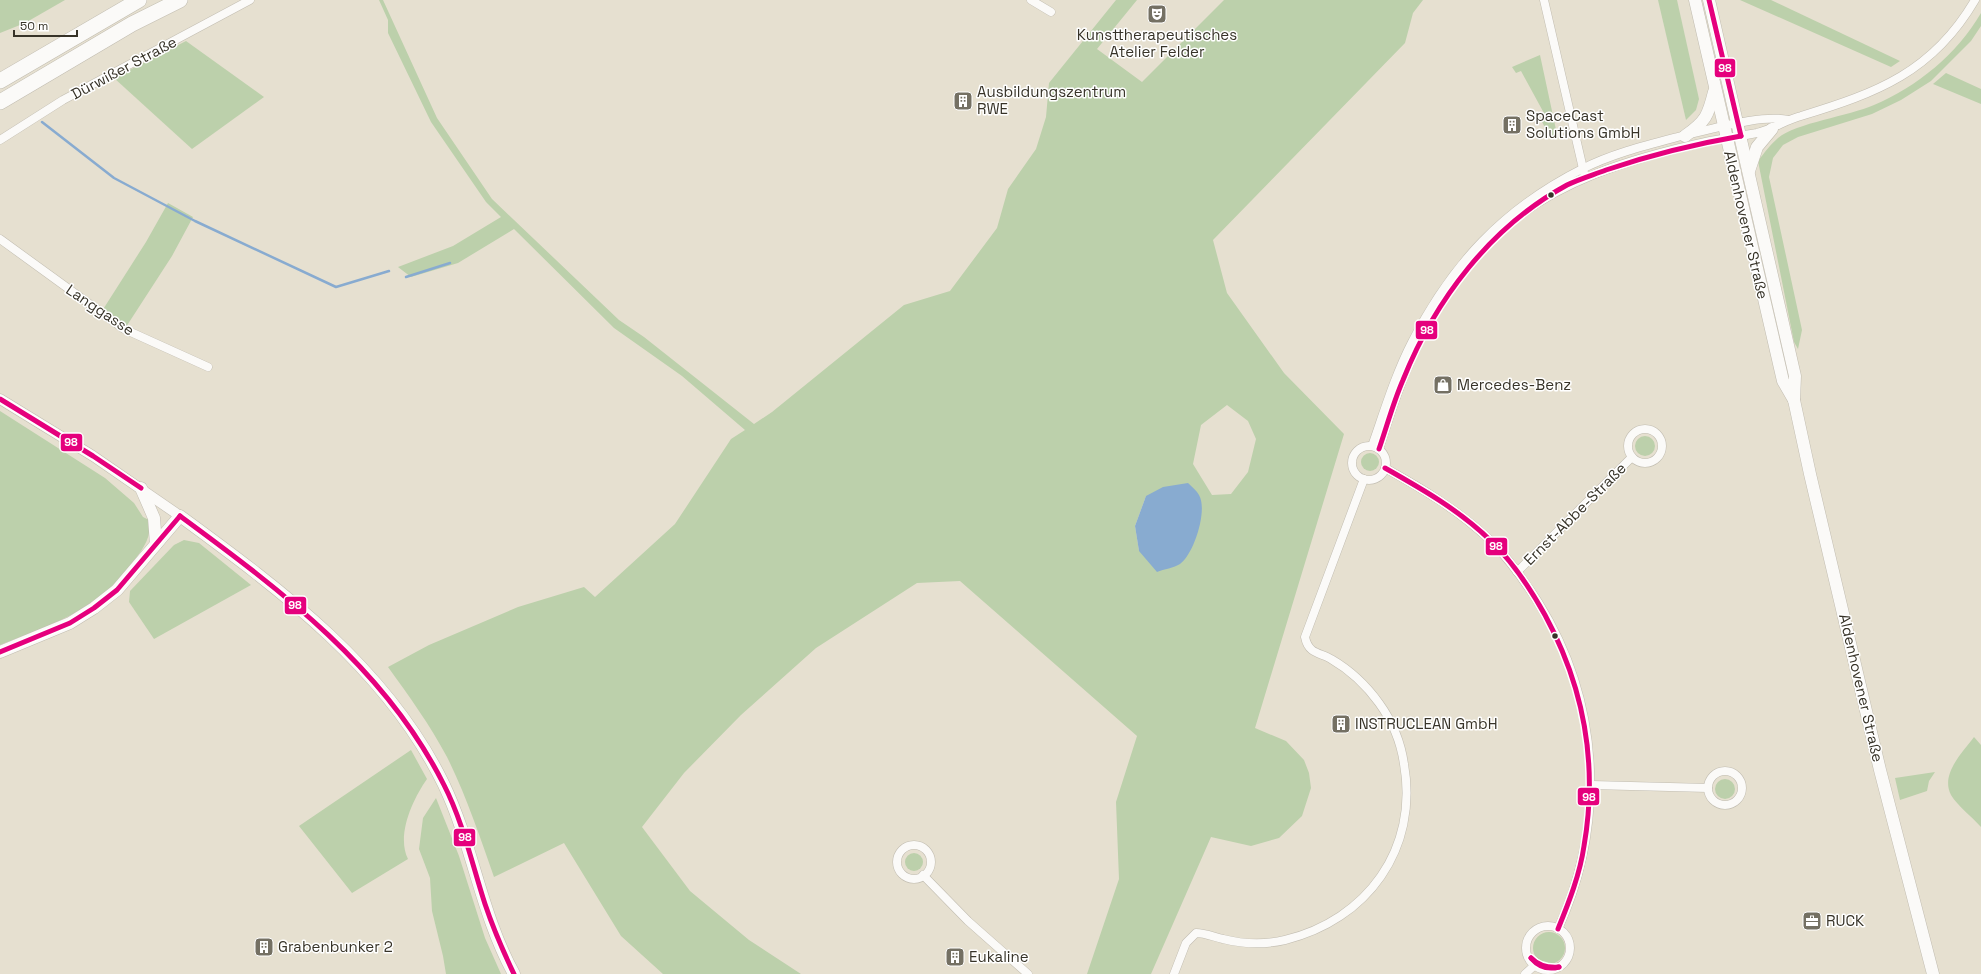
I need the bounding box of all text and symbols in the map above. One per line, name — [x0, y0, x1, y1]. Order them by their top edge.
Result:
theatre icon: Kunsttherapeutisches Atelier Felder — [1146, 3, 1168, 25]
scale bar — [14, 12, 77, 38]
text: 50 m — [20, 18, 48, 34]
place label: Kunsttherapeutisches Atelier Felder — [1077, 25, 1237, 61]
street label: Dürwißer Straße — [68, 32, 180, 103]
line badge: 98 — [1714, 58, 1736, 78]
text: 98 — [1718, 61, 1732, 75]
place label: Ausbildungszentrum RWE — [977, 82, 1126, 118]
building icon: Ausbildungszentrum RWE — [952, 90, 974, 112]
place label: SpaceCast Solutions GmbH — [1526, 106, 1640, 142]
building icon: SpaceCast Solutions GmbH — [1501, 114, 1523, 136]
street label: Aldenhovener Straße — [1720, 149, 1773, 301]
unlabelled marker — [1546, 190, 1556, 200]
street label: Langgasse — [62, 280, 138, 339]
line badge: 98 — [1415, 320, 1438, 340]
text: 98 — [1420, 323, 1434, 337]
shop icon: Mercedes-Benz — [1432, 374, 1454, 396]
place label: Mercedes-Benz — [1457, 375, 1571, 394]
line badge: 98 — [60, 433, 83, 452]
text: 98 — [64, 435, 78, 449]
street label: Ernst-Abbe-Straße — [1519, 458, 1630, 569]
line badge: 98 — [1485, 537, 1508, 556]
text: 98 — [1489, 539, 1503, 553]
line badge: 98 — [284, 596, 307, 615]
text: 98 — [288, 598, 302, 612]
street label: Aldenhovener Straße — [1835, 612, 1888, 764]
unlabelled marker — [1550, 631, 1560, 641]
building icon: INSTRUCLEAN GmbH — [1330, 713, 1352, 735]
place label: INSTRUCLEAN GmbH — [1355, 714, 1497, 733]
line badge: 98 — [1577, 787, 1600, 806]
text: 98 — [1582, 790, 1596, 804]
line badge: 98 — [453, 828, 476, 847]
text: 98 — [458, 830, 472, 844]
office icon: RUCK — [1801, 910, 1823, 932]
place label: RUCK — [1826, 911, 1864, 930]
building icon: Grabenbunker 2 — [253, 936, 275, 958]
place label: Grabenbunker 2 — [278, 937, 393, 956]
building icon: Eukaline — [944, 946, 966, 968]
place label: Eukaline — [969, 947, 1029, 966]

